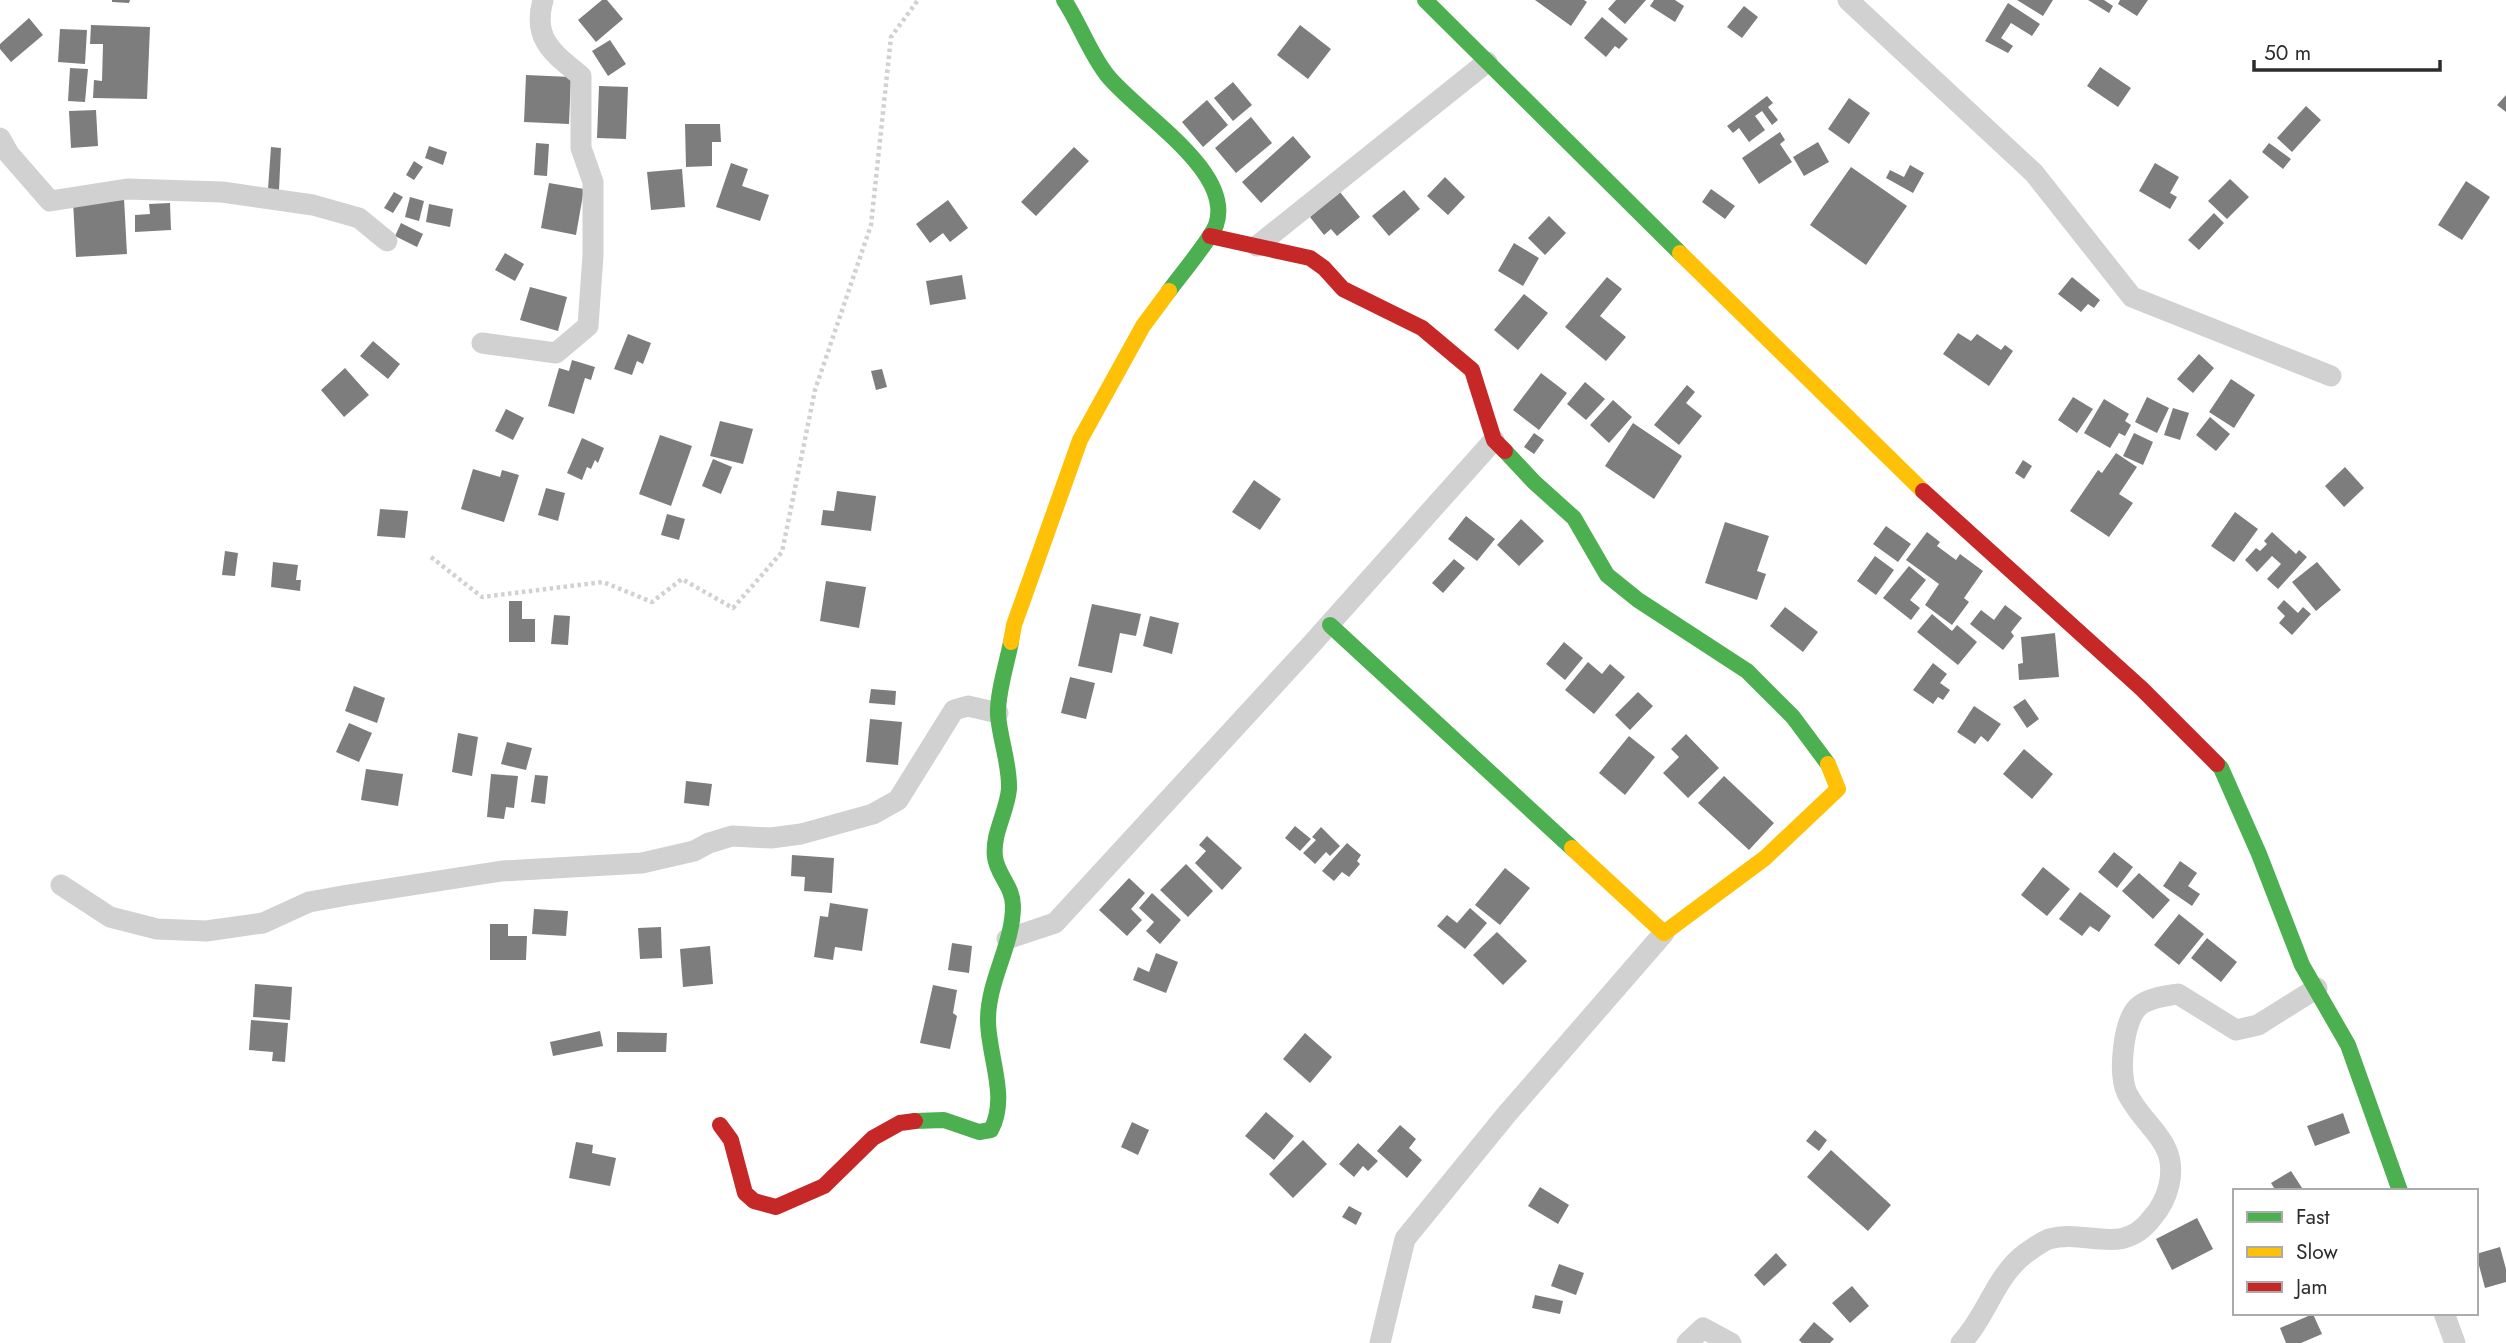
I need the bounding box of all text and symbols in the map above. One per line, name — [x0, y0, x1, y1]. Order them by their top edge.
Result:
scale bar — [2254, 28, 2440, 72]
text: 50 m — [2264, 38, 2311, 68]
legend — [2233, 1189, 2478, 1315]
text: Fast — [2296, 1202, 2329, 1232]
text: Slow — [2296, 1237, 2338, 1267]
text: Jam — [2293, 1272, 2328, 1302]

